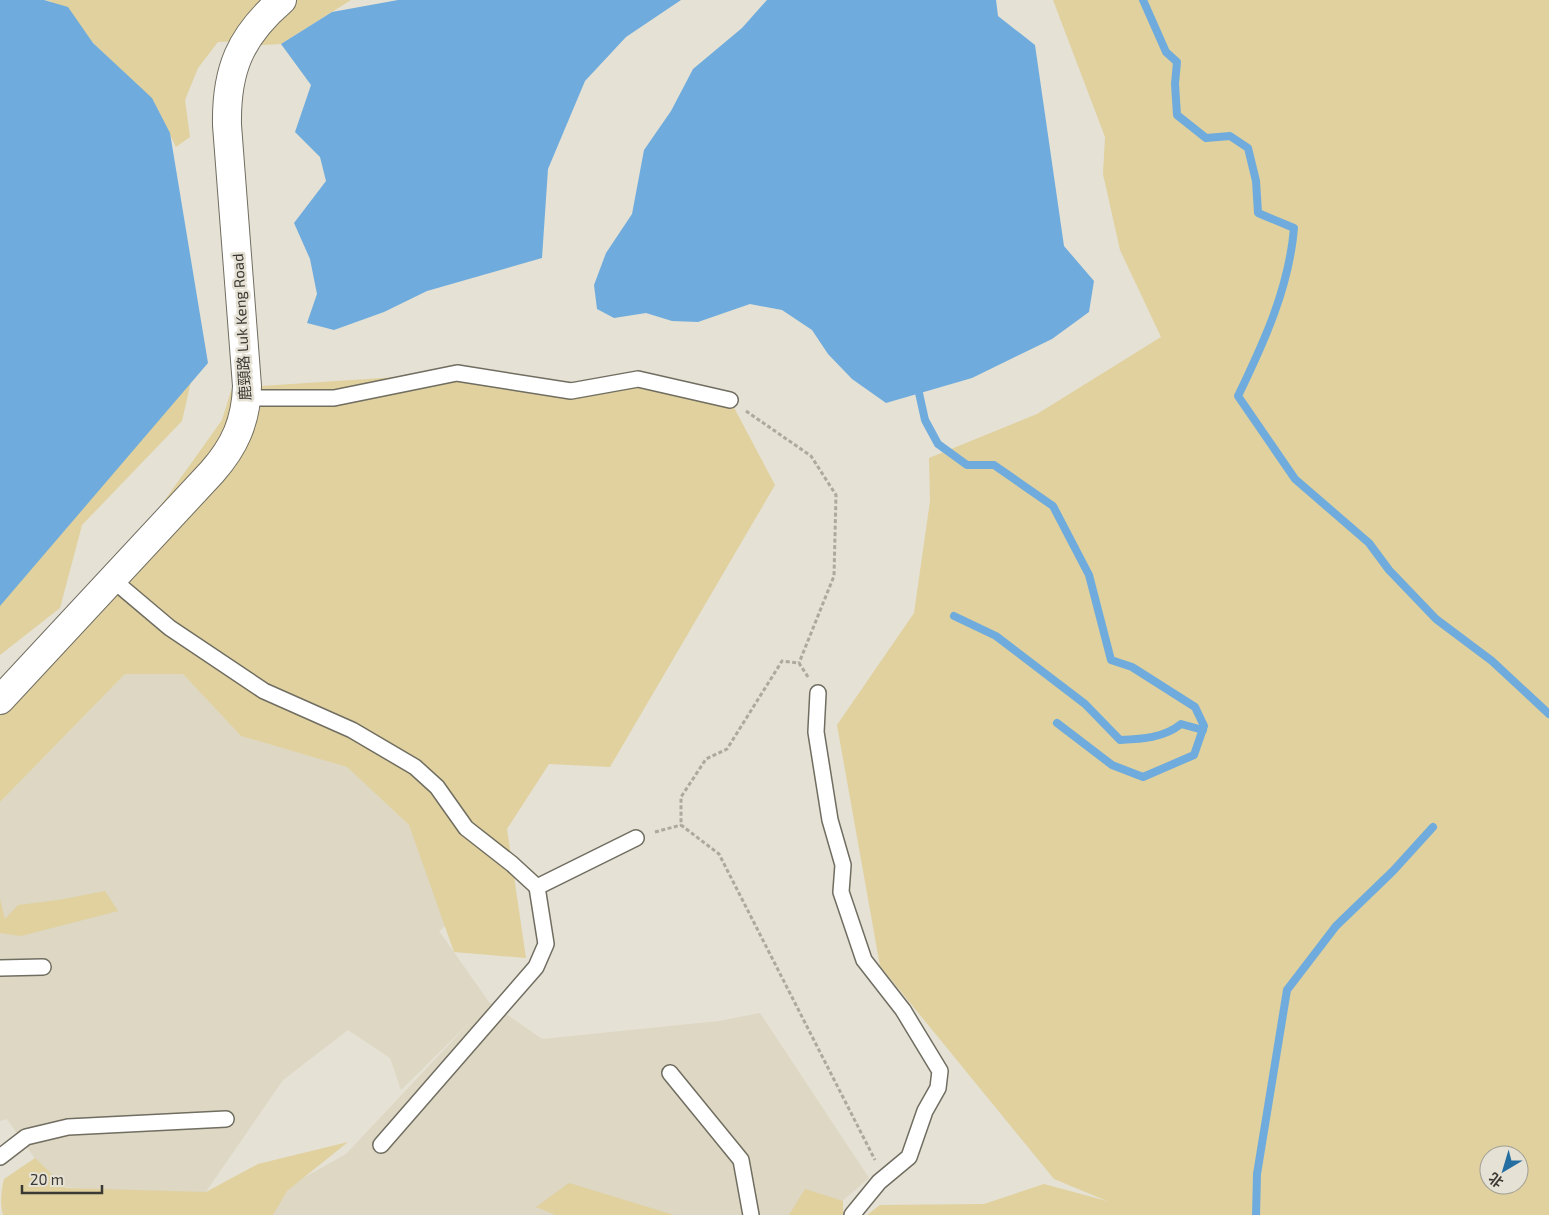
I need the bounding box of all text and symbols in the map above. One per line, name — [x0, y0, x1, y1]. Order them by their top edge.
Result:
street label: 鹿頸路 Luk Keng Road — [228, 253, 254, 401]
north arrow — [1479, 1145, 1529, 1195]
scale bar — [22, 1162, 102, 1194]
text: 20 m — [30, 1170, 64, 1188]
text: 北 — [1485, 1170, 1506, 1192]

